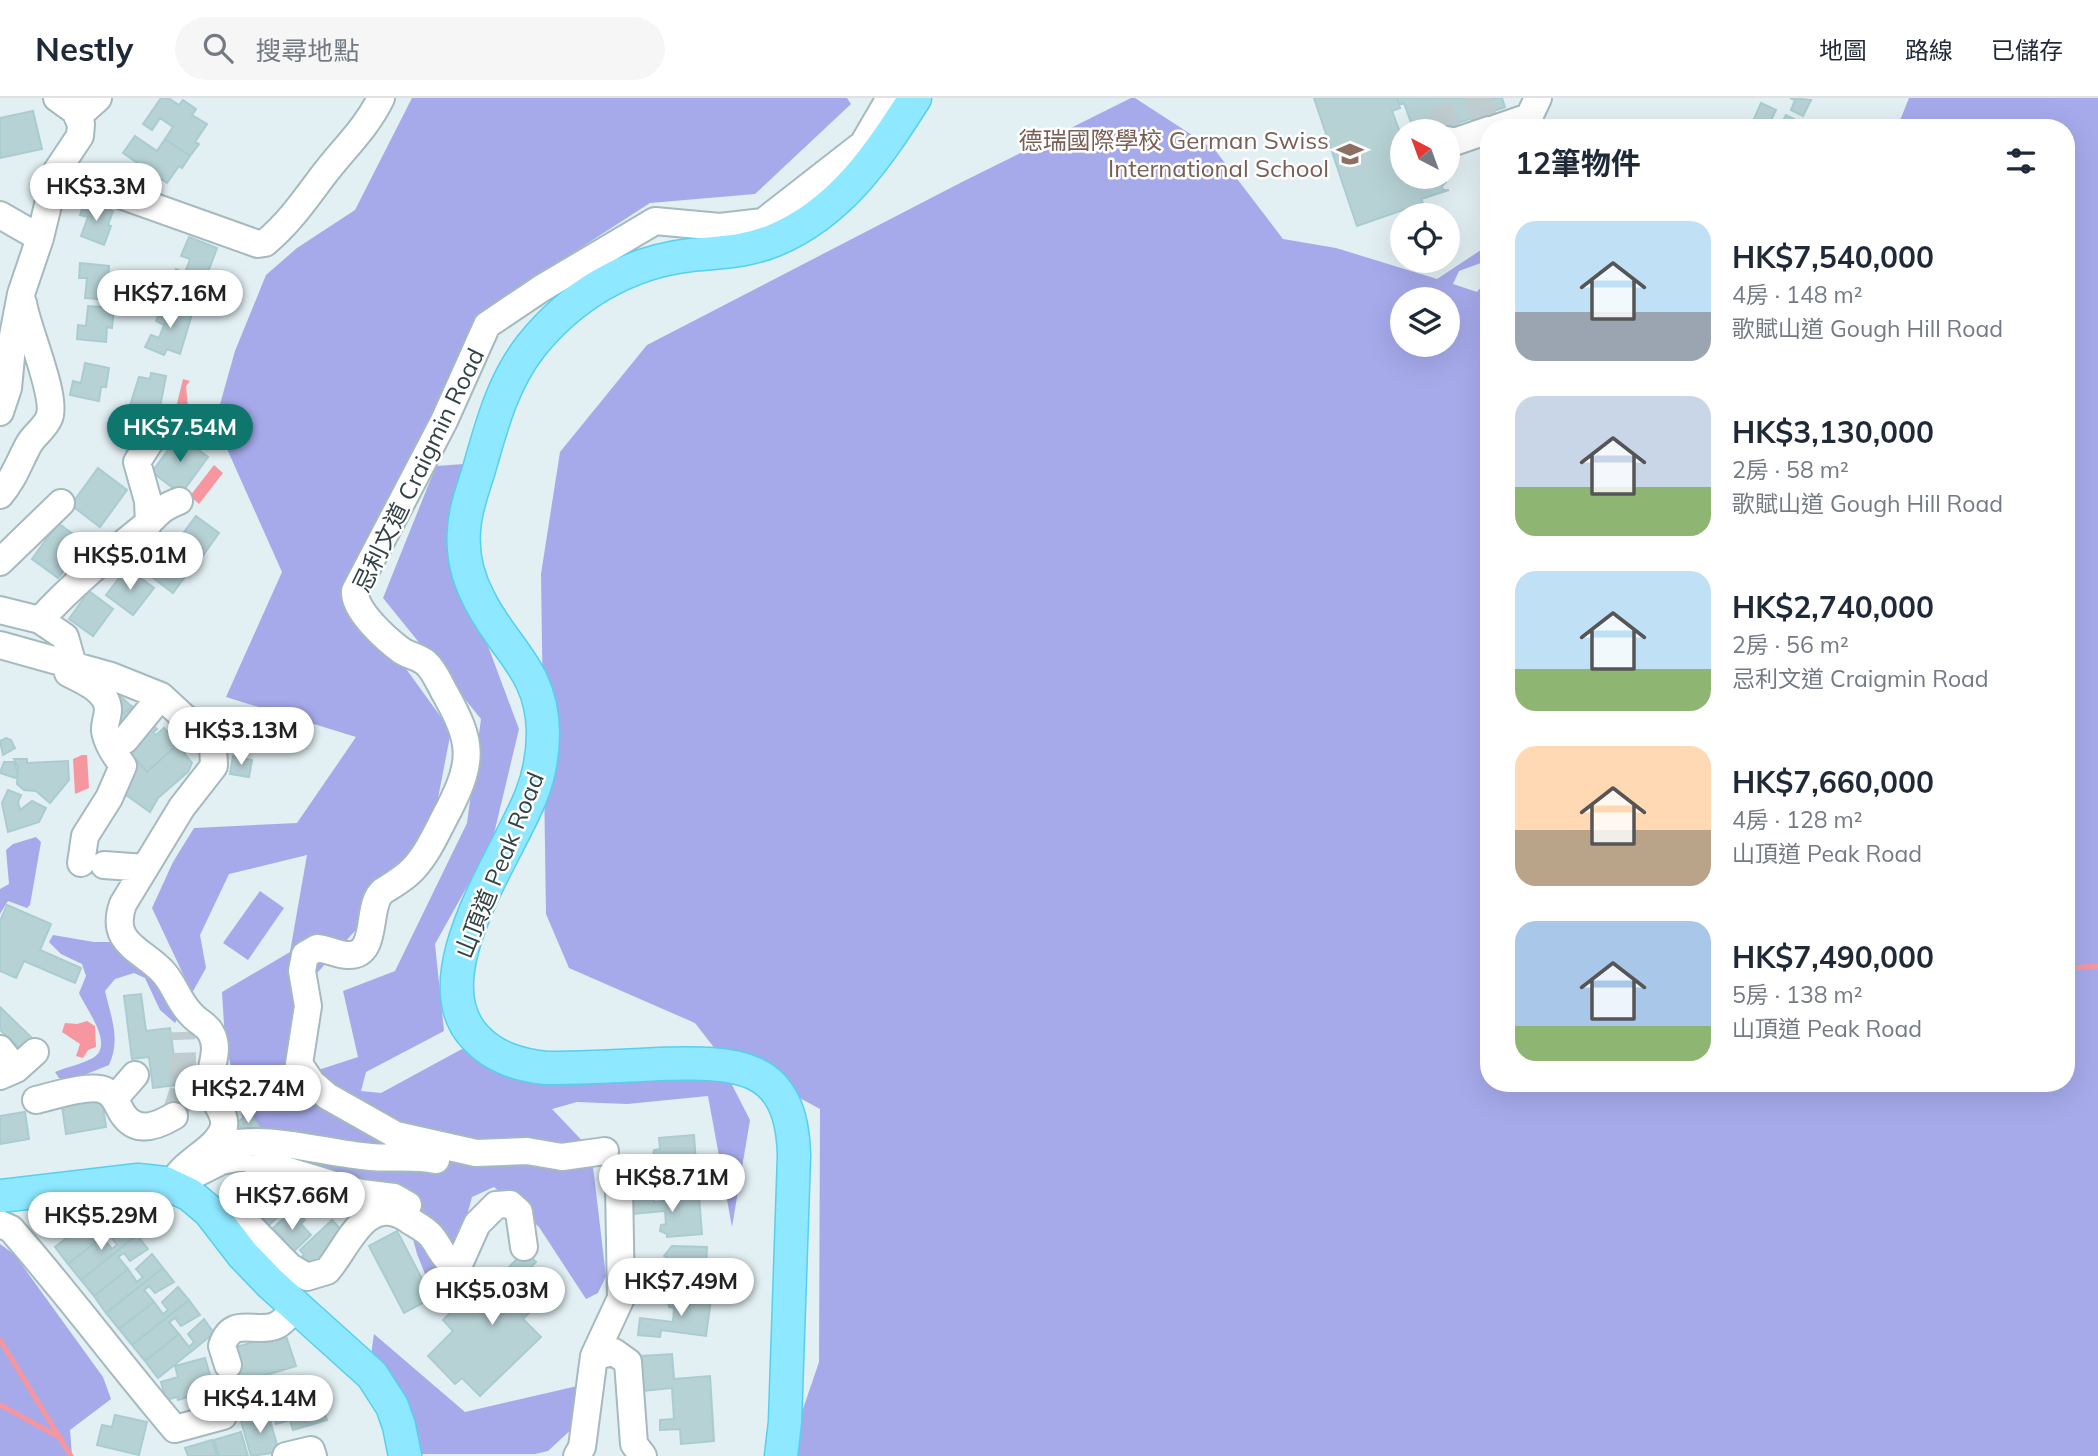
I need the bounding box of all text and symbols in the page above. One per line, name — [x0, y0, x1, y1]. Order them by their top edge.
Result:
search box — [175, 17, 665, 80]
text: Nestly — [35, 28, 133, 69]
icon: search — [199, 29, 237, 67]
text: 搜尋地點 — [255, 34, 359, 67]
text: 地圖 — [1819, 35, 1867, 65]
text: 路線 — [1905, 35, 1953, 65]
text: 已儲存 — [1991, 35, 2063, 65]
north arrow — [1390, 119, 1460, 189]
map controls — [1390, 119, 1460, 357]
place label: 德瑞國際學校 German Swiss International School — [1018, 125, 1329, 183]
school or university icon: 德瑞國際學校 German Swiss International School — [1335, 139, 1365, 169]
icon: filters — [2002, 142, 2040, 180]
text: 12筆物件 — [1515, 144, 1641, 182]
pin: HK$3.3M — [31, 164, 161, 223]
text: HK$3.3M — [46, 171, 146, 200]
button: locate — [1390, 203, 1460, 273]
text: HK$7,540,000 — [1732, 238, 1934, 276]
icon: home — [1571, 249, 1655, 333]
pin: HK$7.16M — [98, 271, 242, 330]
text: HK$7.16M — [113, 278, 227, 307]
text: 4房 · 148 m² — [1732, 280, 1862, 309]
button: layers — [1390, 287, 1460, 357]
text: 歌賦山道 Gough Hill Road — [1732, 314, 2003, 343]
street label: 忌利文道 Craigmin Road — [346, 343, 490, 597]
pin: HK$7.54M — [108, 404, 252, 464]
text: HK$7.54M — [123, 412, 237, 441]
text: HK$3,130,000 — [1732, 413, 1934, 451]
icon: home — [1571, 424, 1655, 508]
text: 2房 · 58 m² — [1732, 455, 1849, 484]
text: 歌賦山道 Gough Hill Road — [1732, 489, 2003, 518]
pin: HK$5.01M — [58, 532, 202, 592]
text: HK$5.01M — [73, 540, 187, 569]
text: HK$2,740,000 — [1732, 588, 1934, 626]
icon: home — [1571, 599, 1655, 683]
text: 2房 · 56 m² — [1732, 630, 1849, 659]
text: 忌利文道 Craigmin Road — [1732, 664, 1989, 693]
pin: HK$3.13M — [169, 708, 313, 767]
text: HK$3.13M — [184, 715, 298, 744]
text: HK$7,660,000 — [1732, 763, 1934, 801]
street label: 山頂道 Peak Road — [448, 767, 550, 963]
icon: home — [1571, 774, 1655, 858]
text: 4房 · 128 m² — [1732, 805, 1862, 834]
text: 山頂道 Peak Road — [1732, 839, 1922, 868]
text: HK$7,490,000 — [1732, 938, 1934, 976]
icon: home — [1571, 949, 1655, 1033]
text: 5房 · 138 m² — [1732, 980, 1862, 1009]
text: 山頂道 Peak Road — [1732, 1014, 1922, 1043]
pin: HK$2.74M — [176, 1066, 320, 1125]
text: HK$2.74M — [191, 1073, 305, 1102]
pin: HK$8.71M — [600, 1154, 744, 1214]
text: HK$8.71M — [615, 1162, 729, 1191]
pin: HK$7.66M — [220, 1172, 364, 1232]
text: HK$7.66M — [235, 1180, 349, 1209]
pin: HK$5.29M — [29, 1192, 173, 1252]
text: HK$5.29M — [44, 1200, 158, 1229]
pin: HK$7.49M — [609, 1258, 753, 1318]
text: HK$7.49M — [624, 1266, 738, 1295]
pin: HK$5.03M — [420, 1268, 564, 1327]
text: HK$5.03M — [435, 1275, 549, 1304]
pin: HK$4.14M — [188, 1376, 332, 1435]
text: HK$4.14M — [203, 1383, 317, 1412]

